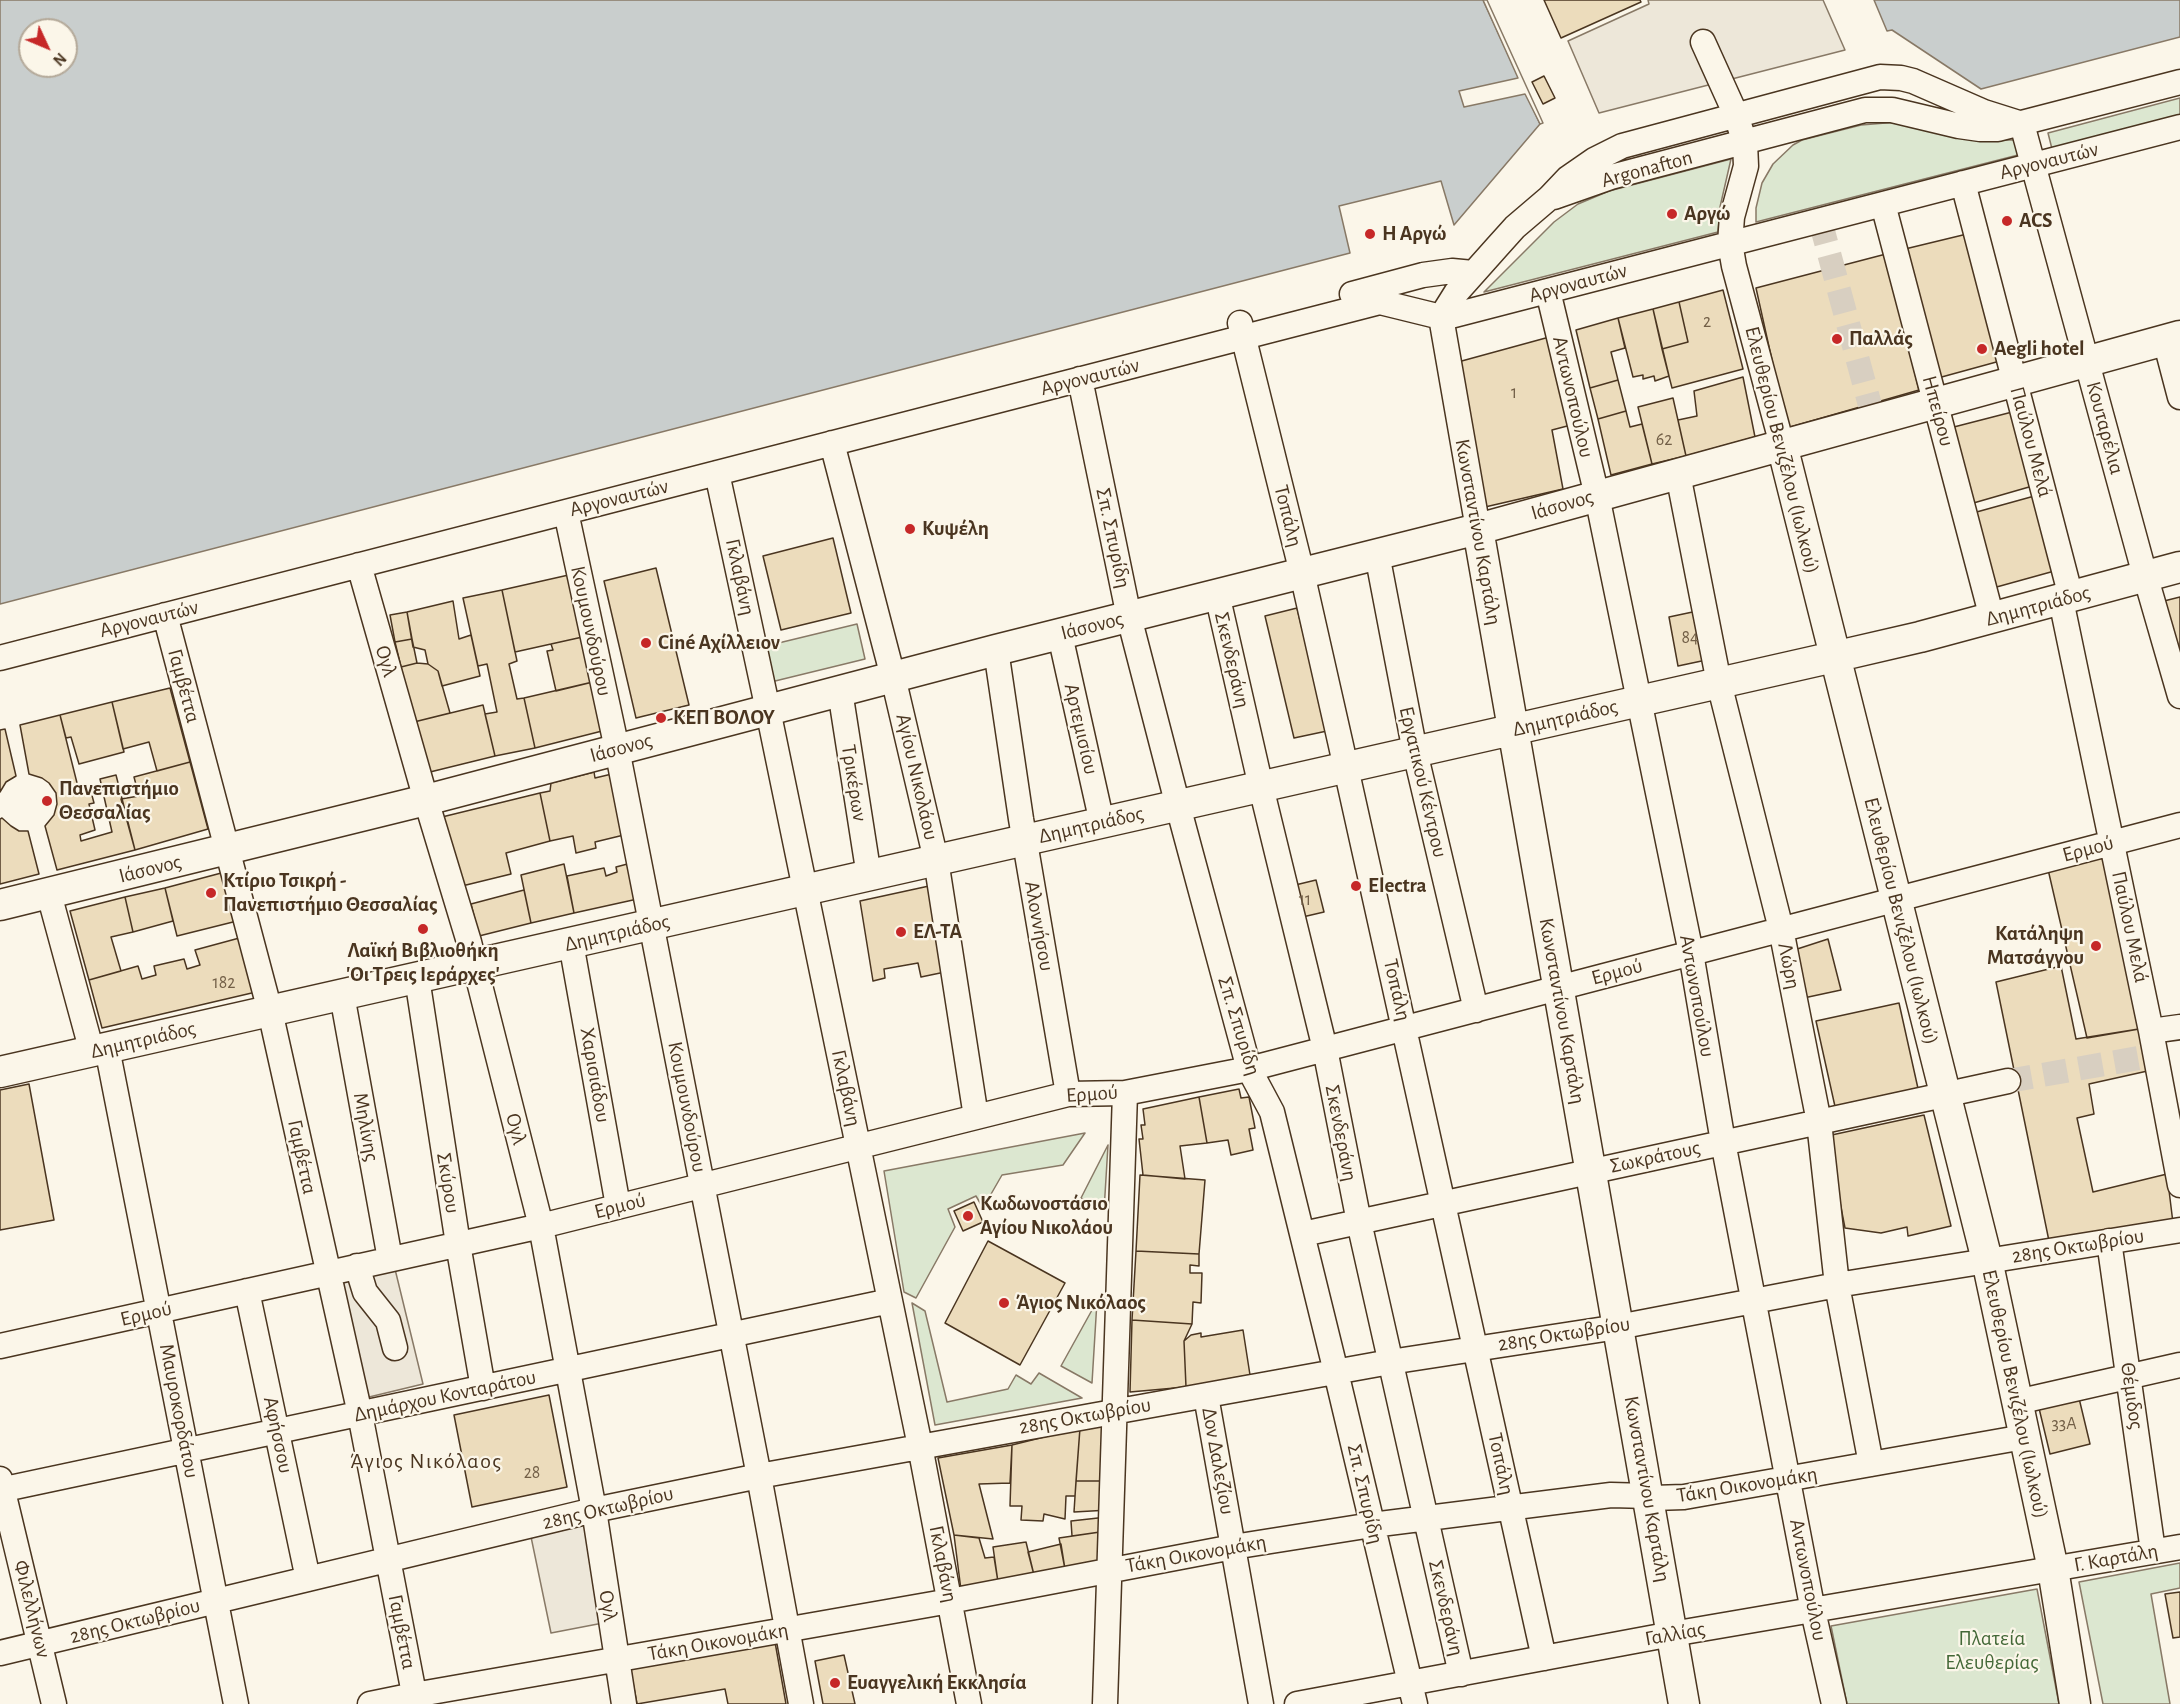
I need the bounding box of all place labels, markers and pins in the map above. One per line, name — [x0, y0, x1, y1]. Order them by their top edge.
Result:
place label: Αργώ — [1684, 201, 1731, 227]
marker: Αργώ — [1665, 207, 1679, 221]
place label: ACS — [2019, 208, 2053, 234]
marker: ACS — [2000, 214, 2014, 228]
place label: Η Αργώ — [1382, 221, 1446, 247]
marker: Η Αργώ — [1363, 227, 1377, 241]
place label: Παλλάς — [1849, 326, 1913, 352]
marker: Παλλάς — [1830, 332, 1844, 346]
place label: Aegli hotel — [1994, 336, 2084, 362]
marker: Aegli hotel — [1975, 342, 1989, 356]
place label: Κυψέλη — [922, 516, 989, 542]
marker: Κυψέλη — [903, 522, 917, 536]
place label: Ciné Αχίλλειον — [658, 630, 780, 656]
marker: Ciné Αχίλλειον — [639, 636, 653, 650]
place label: ΚΕΠ ΒΟΛΟΥ — [673, 705, 775, 731]
marker: ΚΕΠ ΒΟΛΟΥ — [654, 711, 668, 725]
place label: Πανεπιστήμιο Θεσσαλίας — [59, 776, 179, 826]
marker: Πανεπιστήμιο Θεσσαλίας — [40, 794, 54, 808]
place label: Κτίριο Τσικρή - Πανεπιστήμιο Θεσσαλίας — [223, 868, 438, 918]
place label: Electra — [1368, 873, 1427, 899]
marker: Electra — [1349, 879, 1363, 893]
marker: Κτίριο Τσικρή - Πανεπιστήμιο Θεσσαλίας — [204, 886, 218, 900]
place label: ΕΛ-ΤΑ — [913, 919, 962, 945]
place label: Κατάληψη Ματσάγγου — [1987, 921, 2084, 971]
marker: Λαϊκή Βιβλιοθήκη 'Οι Τρεις Ιεράρχες' — [416, 922, 430, 936]
marker: ΕΛ-ΤΑ — [894, 925, 908, 939]
place label: Λαϊκή Βιβλιοθήκη 'Οι Τρεις Ιεράρχες' — [346, 938, 500, 988]
marker: Κατάληψη Ματσάγγου — [2089, 939, 2103, 953]
place label: Κωδωνοστάσιο Αγίου Νικολάου — [980, 1191, 1113, 1241]
marker: Κωδωνοστάσιο Αγίου Νικολάου — [961, 1209, 975, 1223]
place label: Άγιος Νικόλαος — [1016, 1290, 1146, 1316]
marker: Άγιος Νικόλαος — [997, 1296, 1011, 1310]
place label: Ευαγγελική Εκκλησία — [847, 1670, 1027, 1696]
marker: Ευαγγελική Εκκλησία — [828, 1676, 842, 1690]

